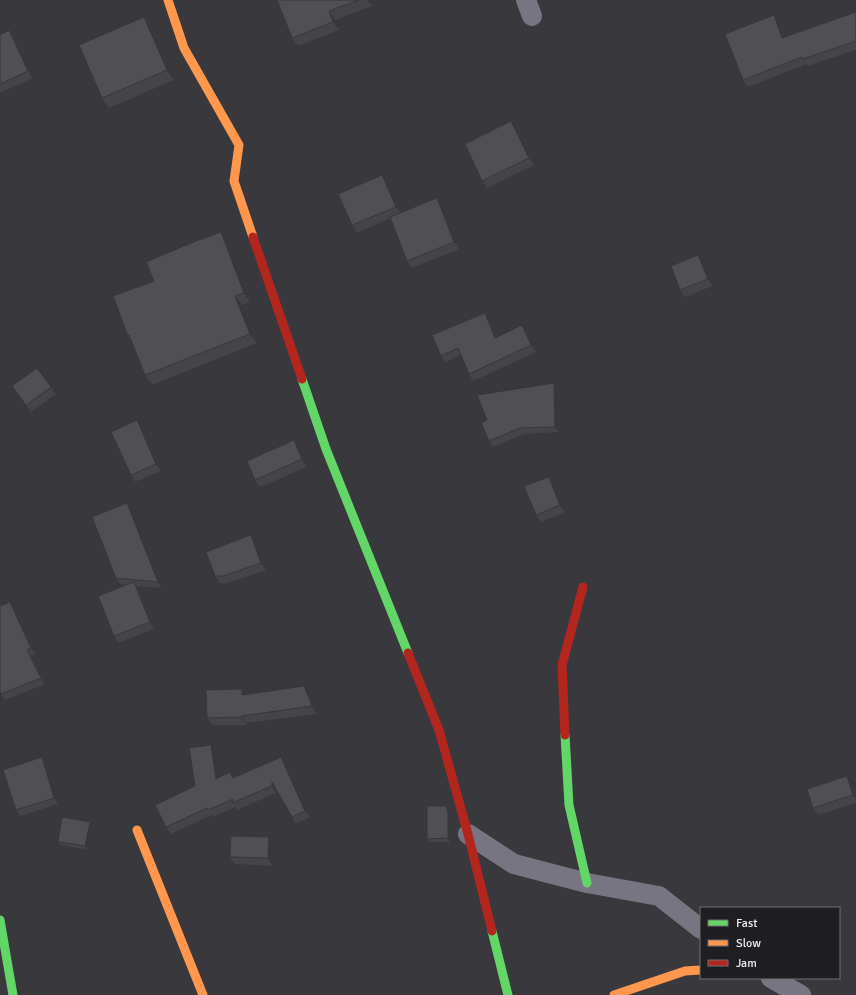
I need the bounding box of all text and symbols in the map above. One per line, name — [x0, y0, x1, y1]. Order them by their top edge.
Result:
legend — [700, 907, 840, 979]
text: Fast — [736, 916, 757, 931]
text: Slow — [736, 936, 761, 951]
text: Jam — [736, 956, 757, 971]

